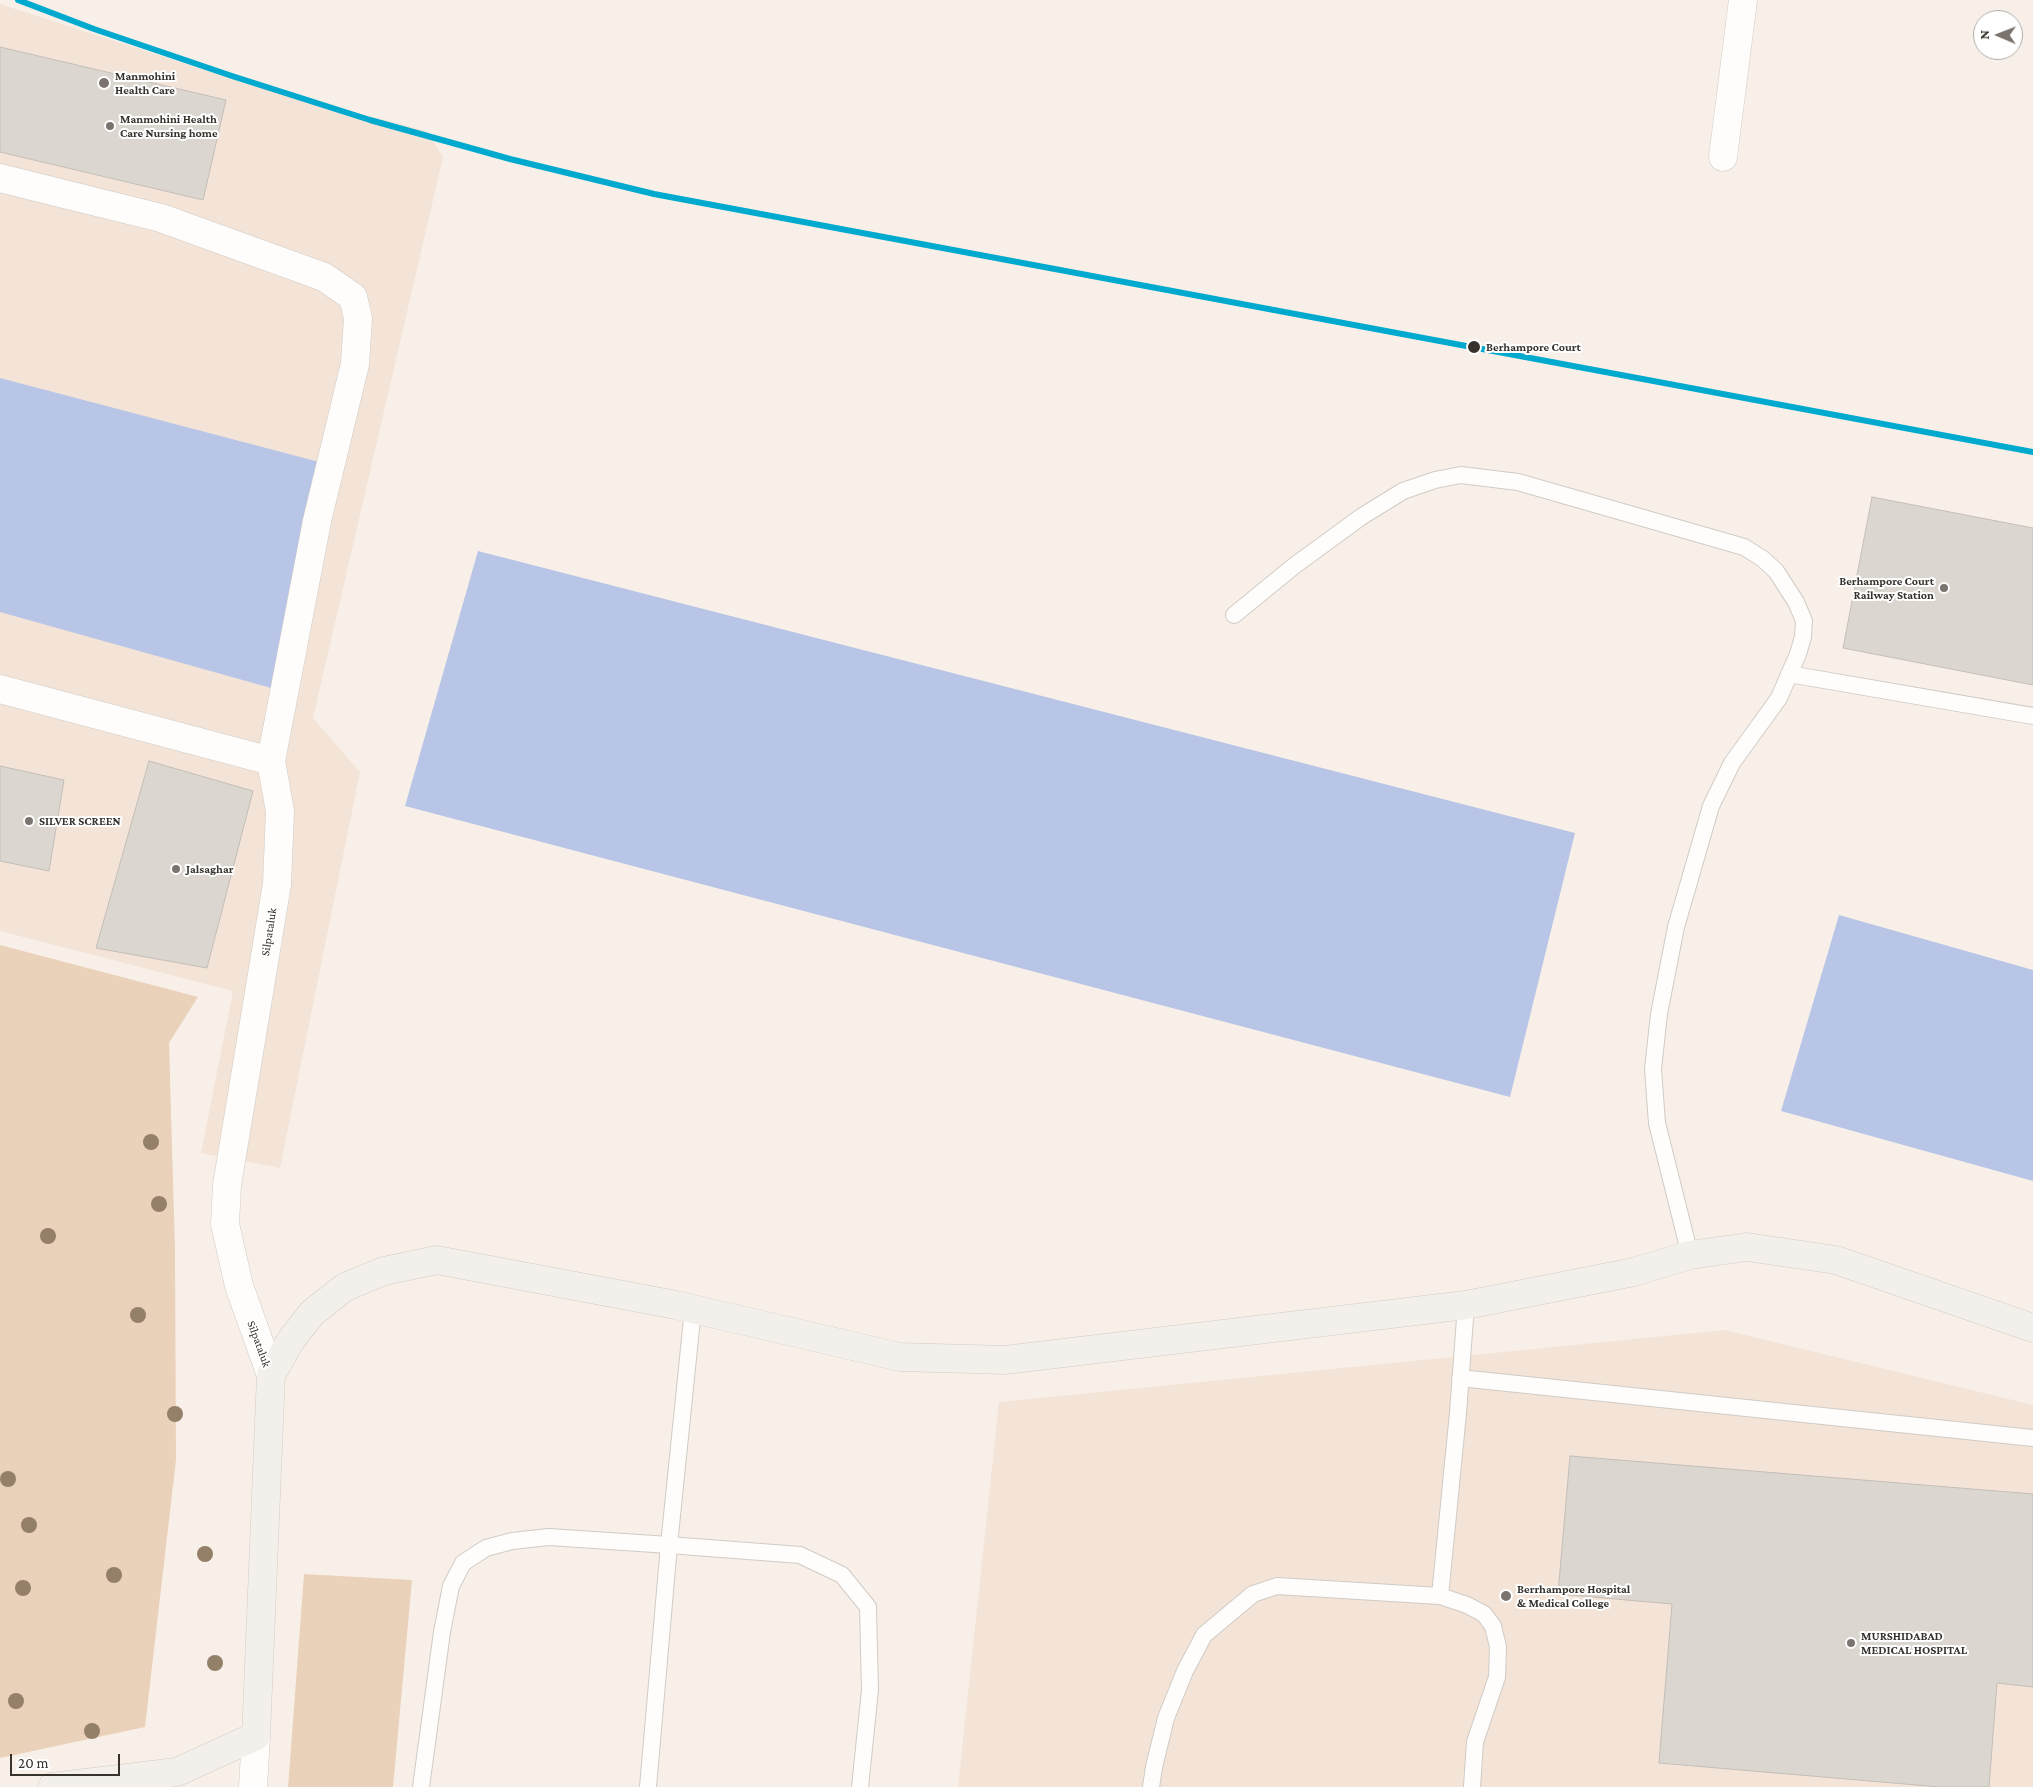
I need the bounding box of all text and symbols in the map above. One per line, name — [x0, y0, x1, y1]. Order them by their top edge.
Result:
north arrow — [1973, 10, 2023, 60]
text: N — [1976, 30, 1992, 40]
place label: Manmohini Health Care — [115, 69, 175, 97]
marker: Manmohini Health Care — [97, 76, 111, 90]
place label: Manmohini Health Care Nursing home — [120, 112, 218, 140]
marker: Manmohini Health Care Nursing home — [104, 120, 116, 132]
marker: Berhampore Court — [1466, 339, 1482, 355]
place label: Berhampore Court — [1486, 340, 1581, 354]
place label: Berhampore Court Railway Station — [1839, 574, 1934, 602]
marker: Berhampore Court Railway Station — [1938, 582, 1950, 594]
place label: SILVER SCREEN — [39, 814, 121, 828]
marker: SILVER SCREEN — [23, 815, 35, 827]
place label: Jalsaghar — [186, 862, 234, 876]
marker: Jalsaghar — [170, 863, 182, 875]
street label: Silpataluk — [258, 907, 280, 957]
street label: Silpataluk — [244, 1319, 274, 1369]
place label: Berrhampore Hospital & Medical College — [1517, 1582, 1630, 1610]
marker: Berrhampore Hospital & Medical College — [1499, 1589, 1513, 1603]
place label: MURSHIDABAD MEDICAL HOSPITAL — [1861, 1629, 1967, 1657]
marker: MURSHIDABAD MEDICAL HOSPITAL — [1845, 1637, 1857, 1649]
scale bar — [12, 1744, 122, 1776]
text: 20 m — [18, 1755, 49, 1771]

